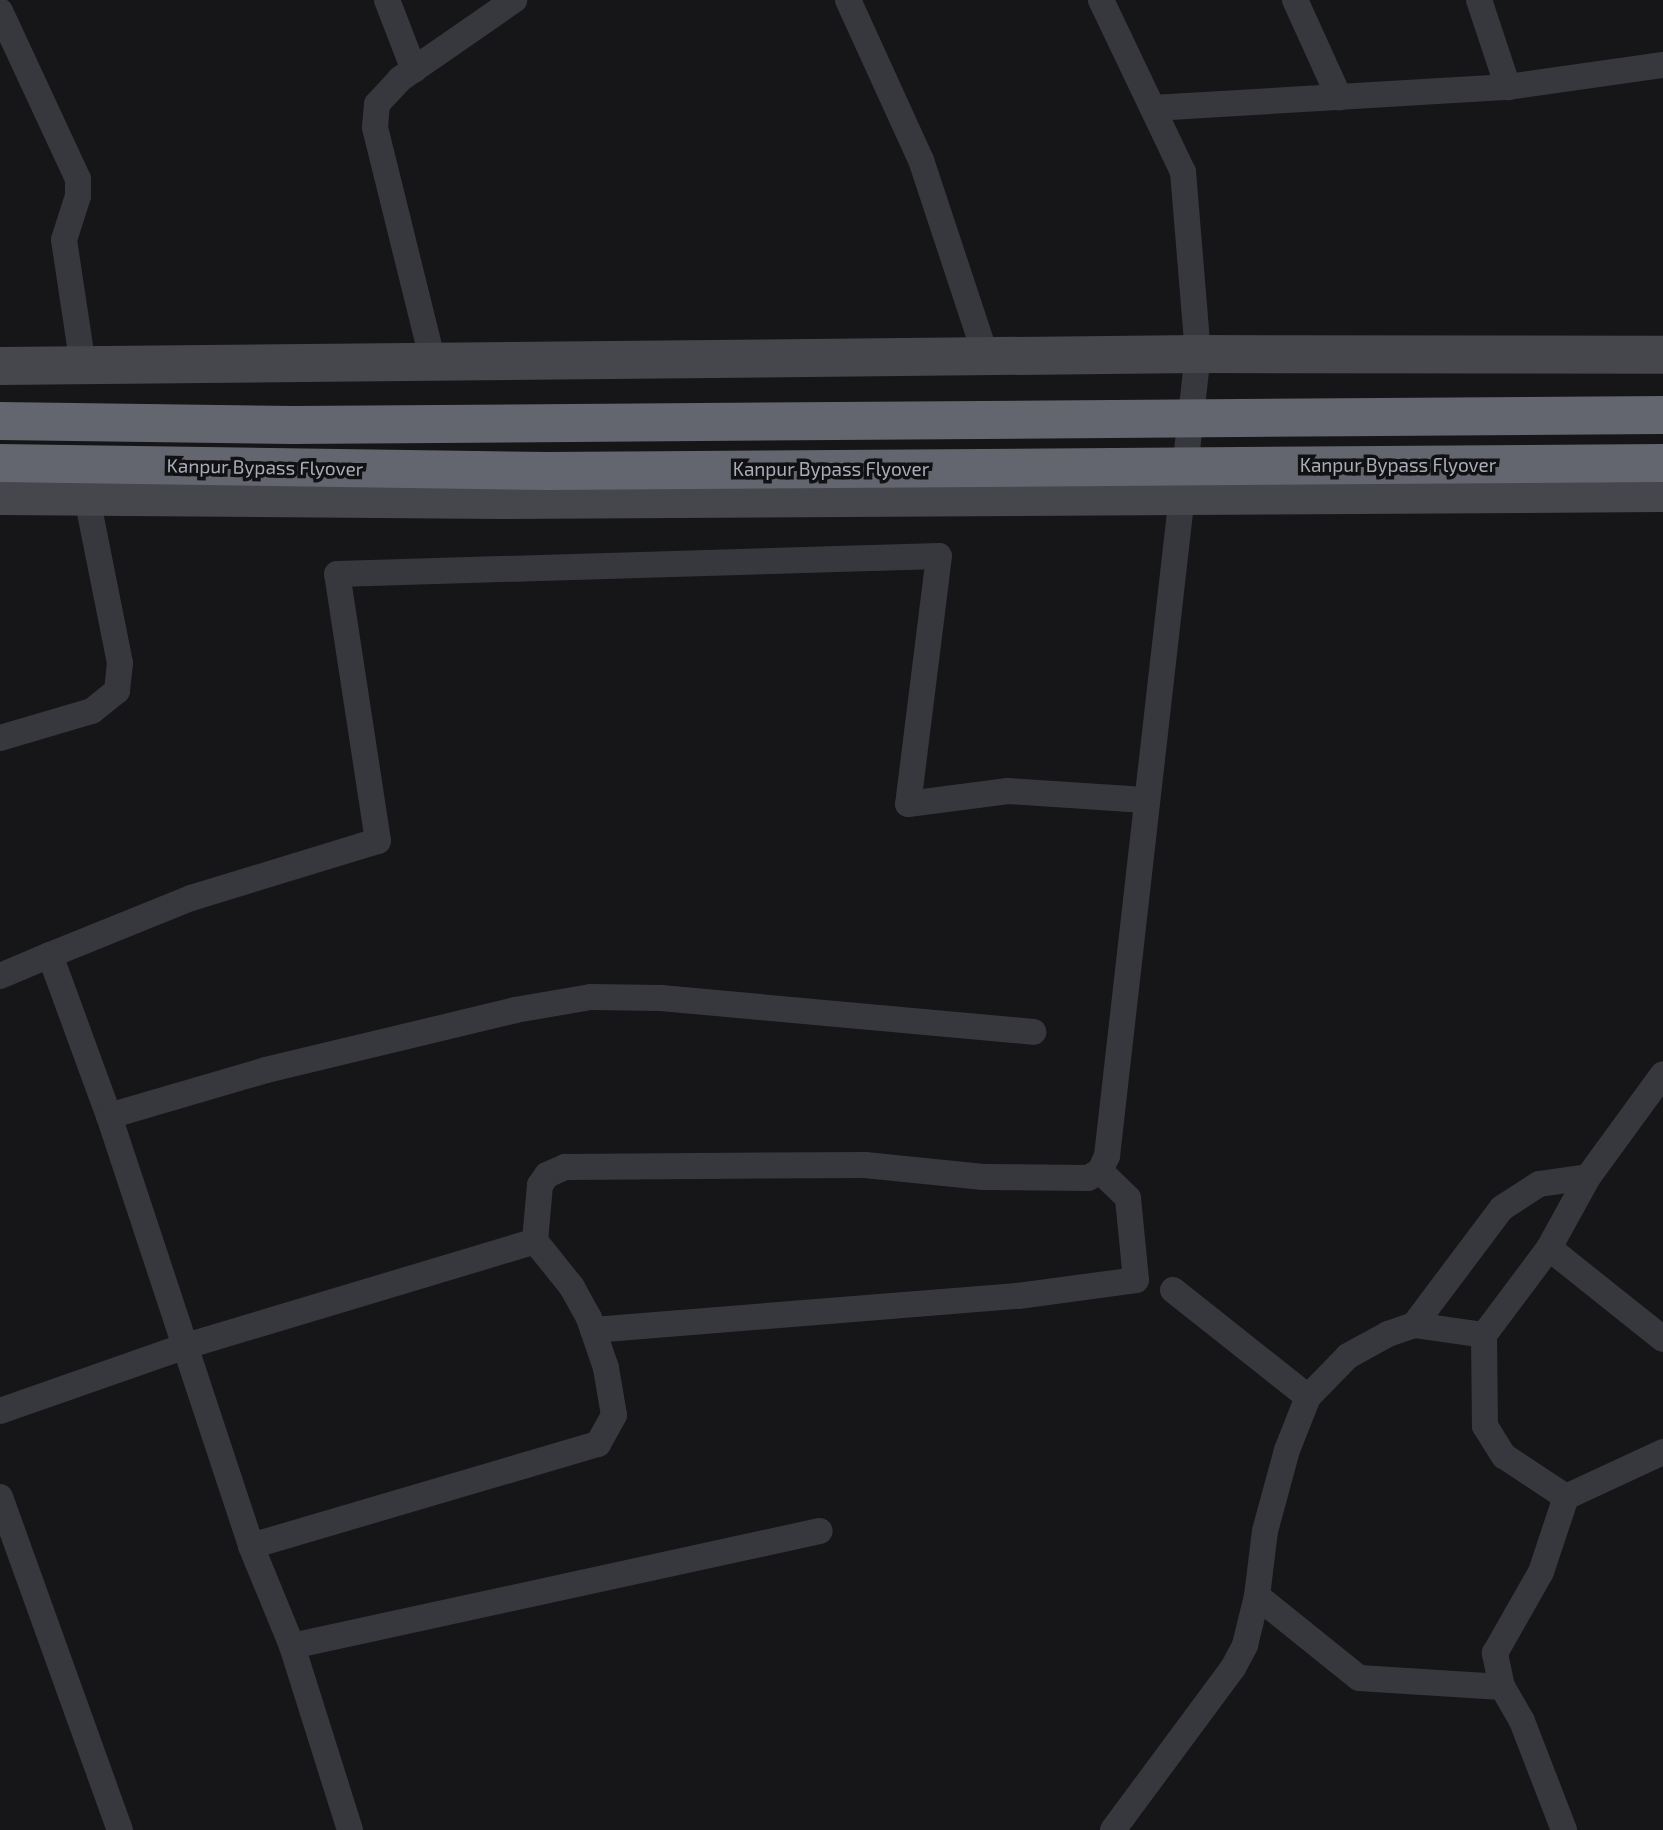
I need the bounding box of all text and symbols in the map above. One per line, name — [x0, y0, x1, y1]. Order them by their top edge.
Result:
street label: Kanpur Bypass Flyover — [166, 454, 364, 480]
street label: Kanpur Bypass Flyover — [1299, 454, 1497, 476]
street label: Kanpur Bypass Flyover — [732, 458, 930, 480]

